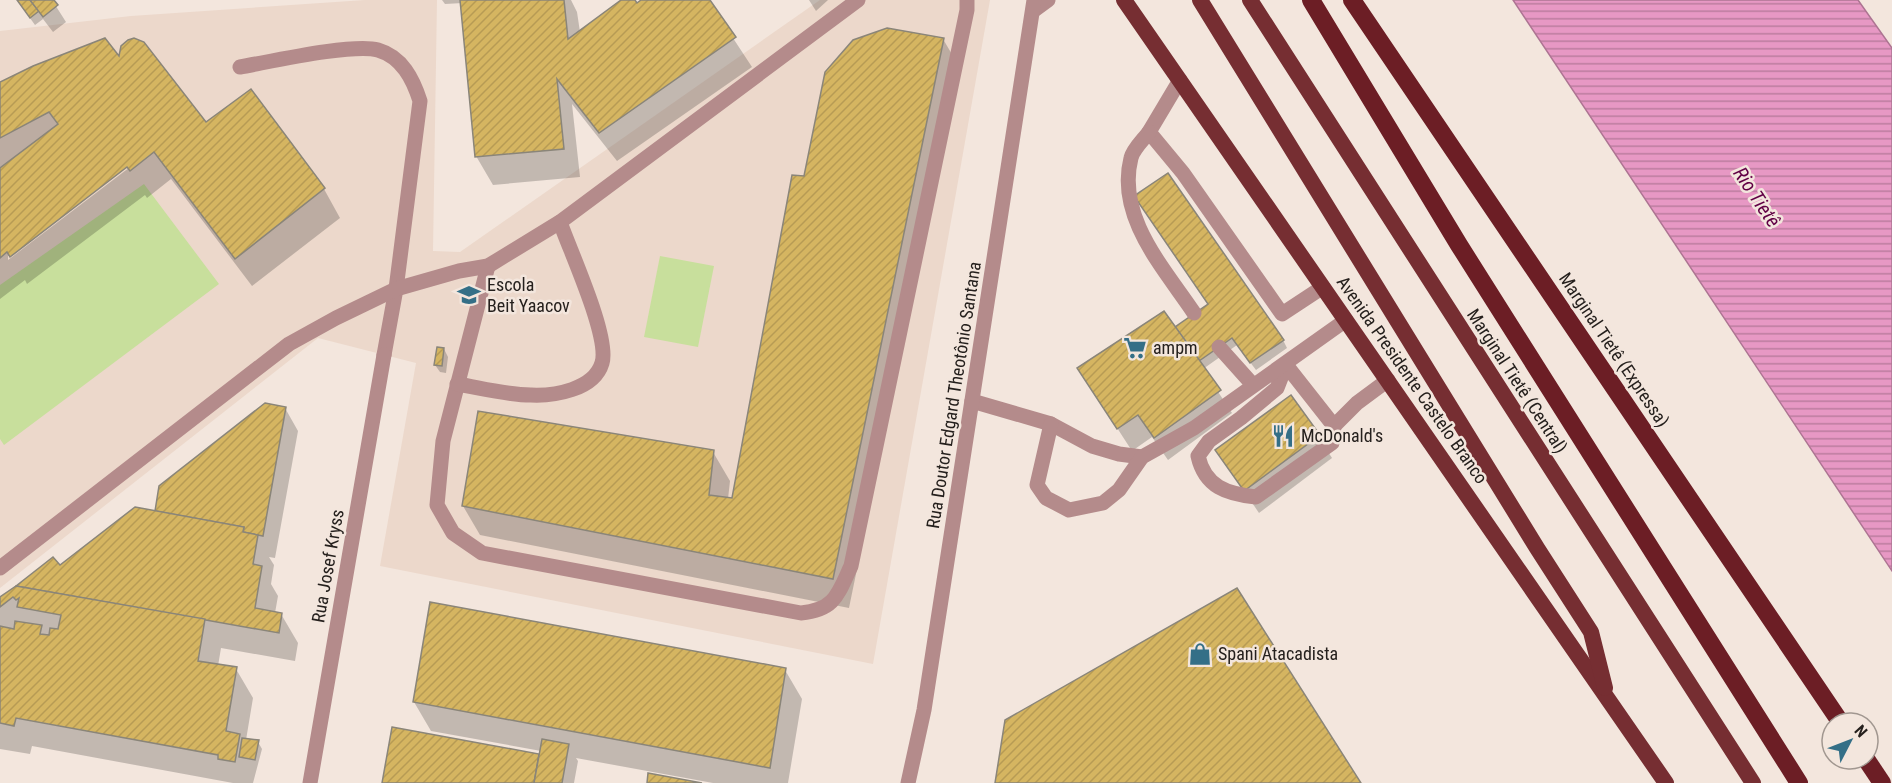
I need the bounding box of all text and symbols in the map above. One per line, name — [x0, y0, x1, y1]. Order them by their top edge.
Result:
water label: Rio Tietê — [1728, 162, 1786, 232]
street label: Rua Doutor Edgard Theotônio Santana — [922, 260, 985, 530]
street label: Marginal Tietê (Expressa) — [1554, 269, 1674, 431]
street label: Avenida Presidente Castelo Branco — [1333, 272, 1492, 487]
place label: Escola Beit Yaacov — [487, 274, 570, 316]
school or university icon: Escola Beit Yaacov — [456, 282, 482, 308]
street label: Marginal Tietê (Central) — [1462, 305, 1572, 457]
supermarket icon: ampm — [1122, 335, 1148, 361]
place label: ampm — [1153, 337, 1198, 358]
restaurant icon: McDonald's — [1270, 423, 1296, 449]
place label: McDonald's — [1301, 425, 1383, 446]
street label: Rua Josef Kryss — [307, 508, 348, 624]
shop icon: Spani Atacadista — [1187, 641, 1213, 667]
place label: Spani Atacadista — [1218, 643, 1338, 664]
north arrow — [1820, 711, 1880, 771]
text: N — [1850, 721, 1871, 741]

